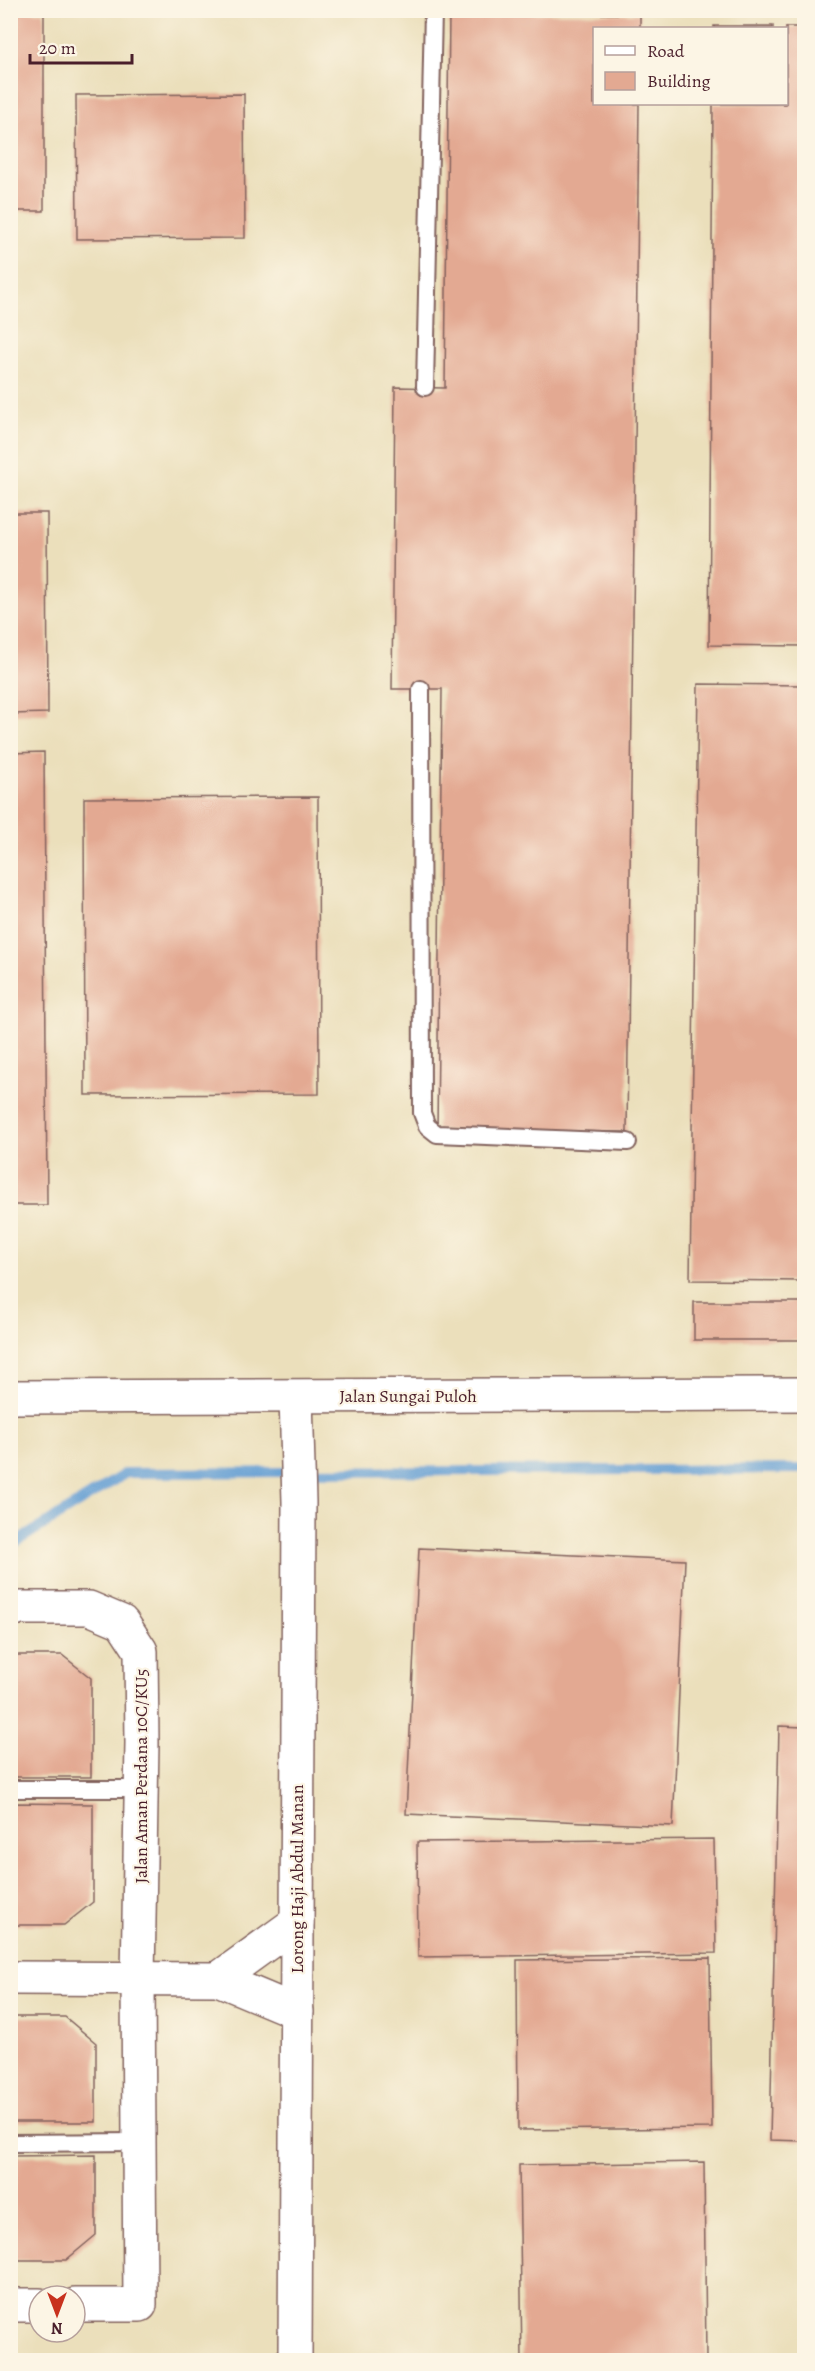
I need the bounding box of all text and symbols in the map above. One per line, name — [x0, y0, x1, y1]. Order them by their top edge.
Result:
scale bar — [30, 27, 132, 65]
legend — [593, 27, 788, 105]
text: 20 m — [39, 36, 76, 60]
text: Road — [647, 39, 685, 63]
text: Building — [647, 69, 711, 93]
street label: Jalan Sungai Puloh — [339, 1384, 477, 1408]
street label: Jalan Aman Perdana 10C/KU5 — [129, 1669, 153, 1883]
street label: Lorong Haji Abdul Manan — [285, 1784, 309, 1974]
north arrow — [27, 2284, 87, 2344]
text: N — [51, 2317, 63, 2339]

